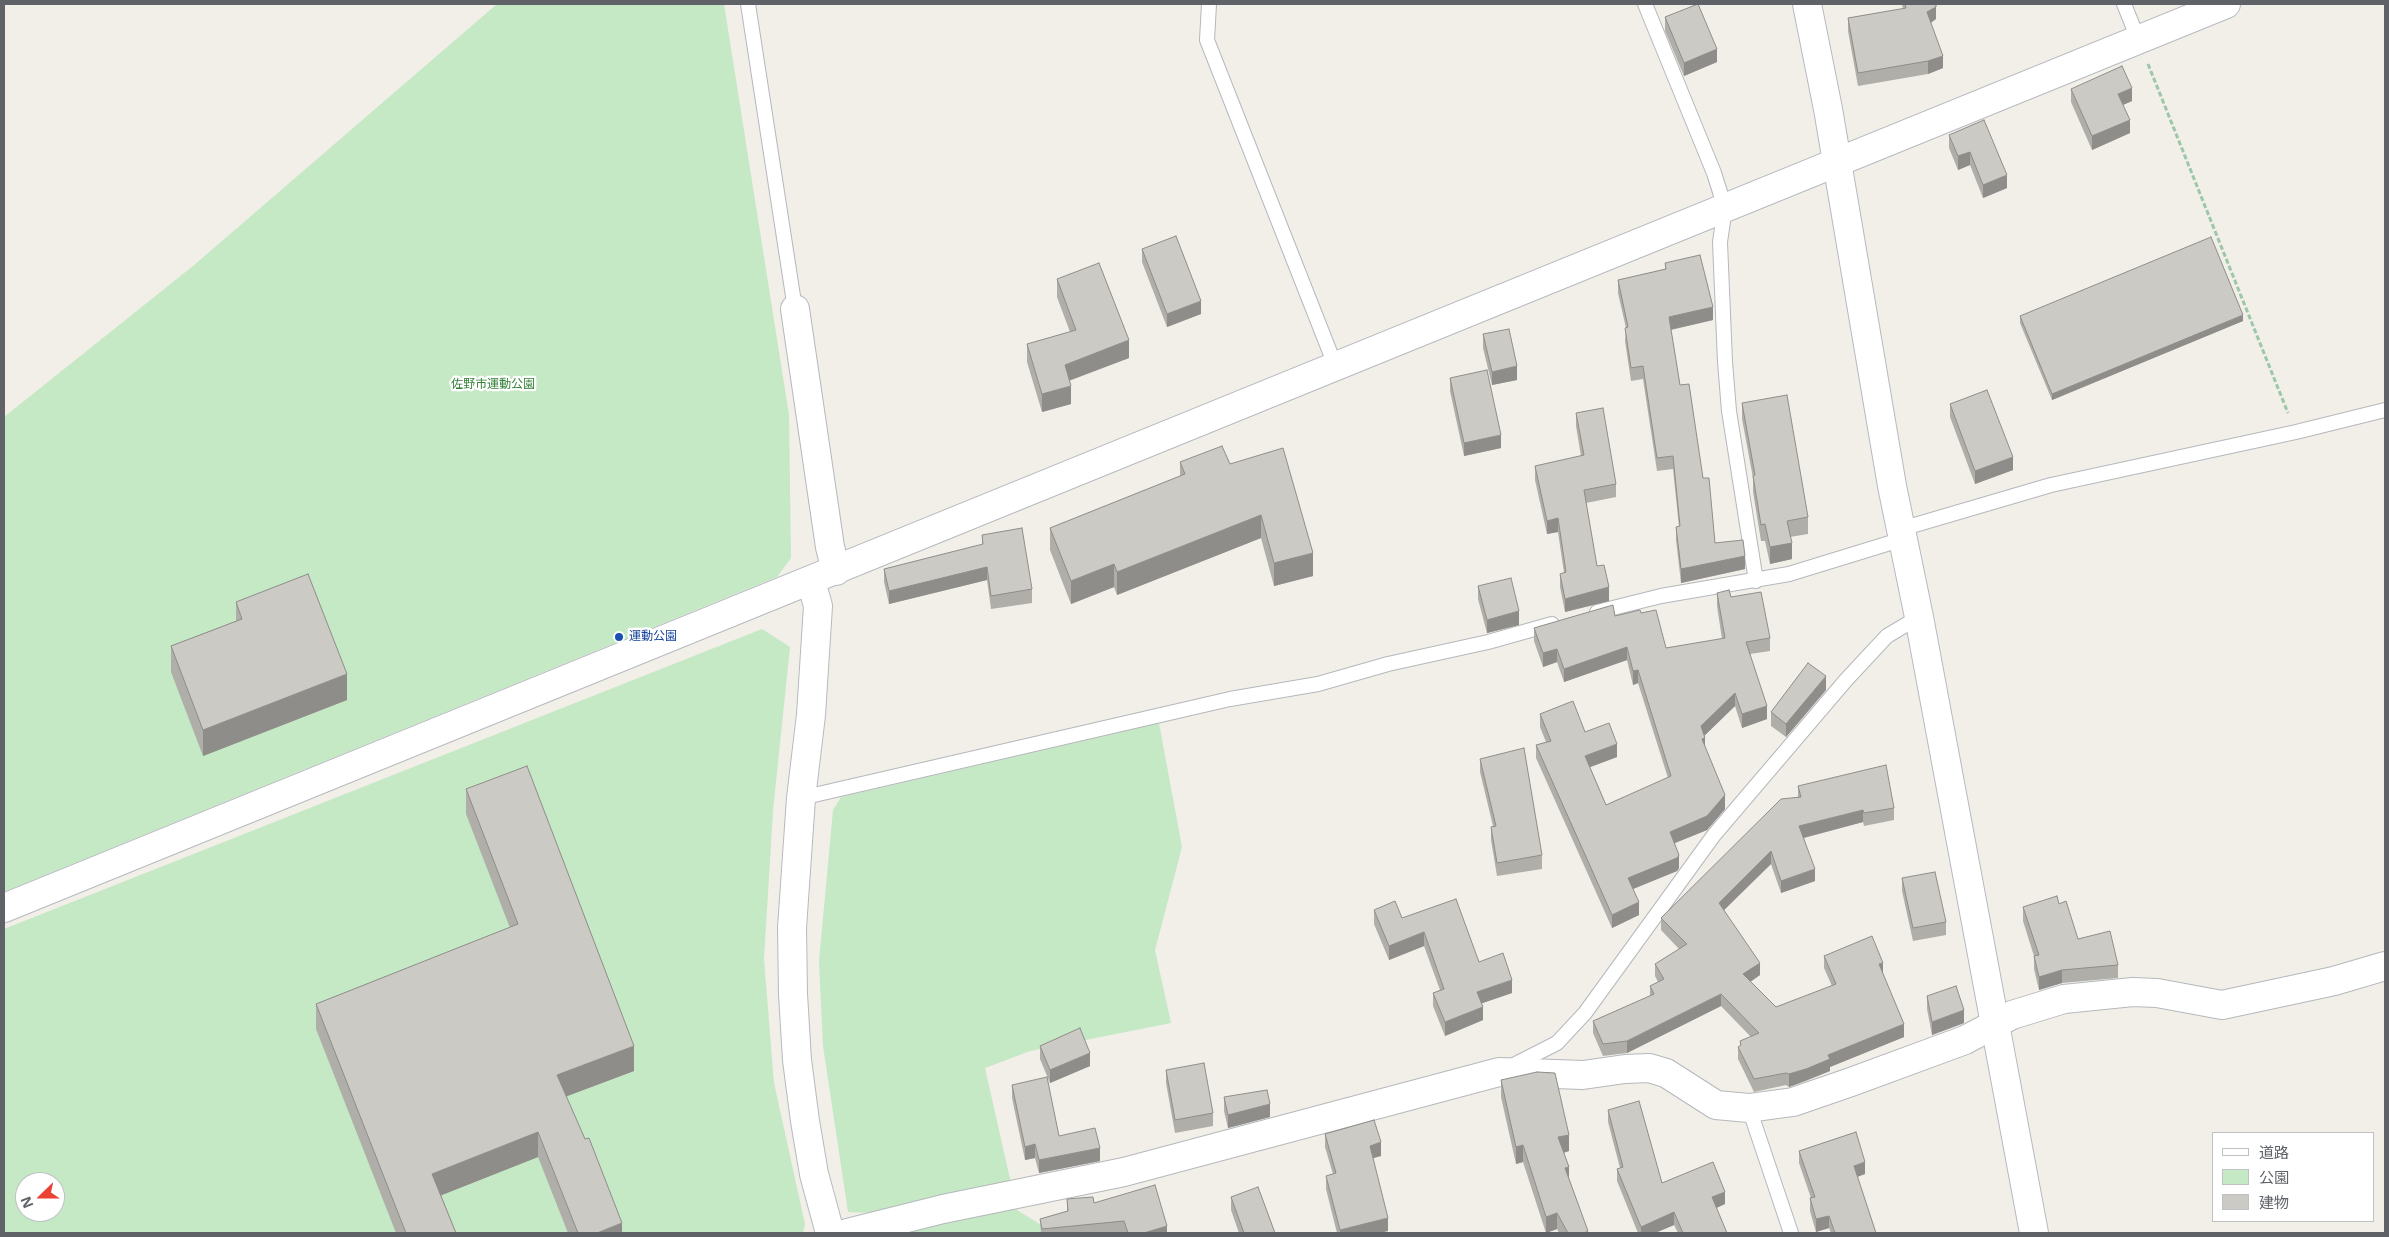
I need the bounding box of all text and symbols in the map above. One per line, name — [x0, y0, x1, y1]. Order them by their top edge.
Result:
park label: 佐野市運動公園 — [451, 378, 535, 392]
place label: 運動公園 — [629, 630, 677, 644]
marker: 運動公園 — [613, 631, 625, 643]
legend — [2212, 1132, 2374, 1222]
text: 道路 — [2259, 1142, 2289, 1162]
text: 公園 — [2259, 1167, 2289, 1187]
north arrow — [15, 1172, 65, 1222]
text: 建物 — [2259, 1192, 2289, 1212]
text: N — [16, 1194, 38, 1211]

